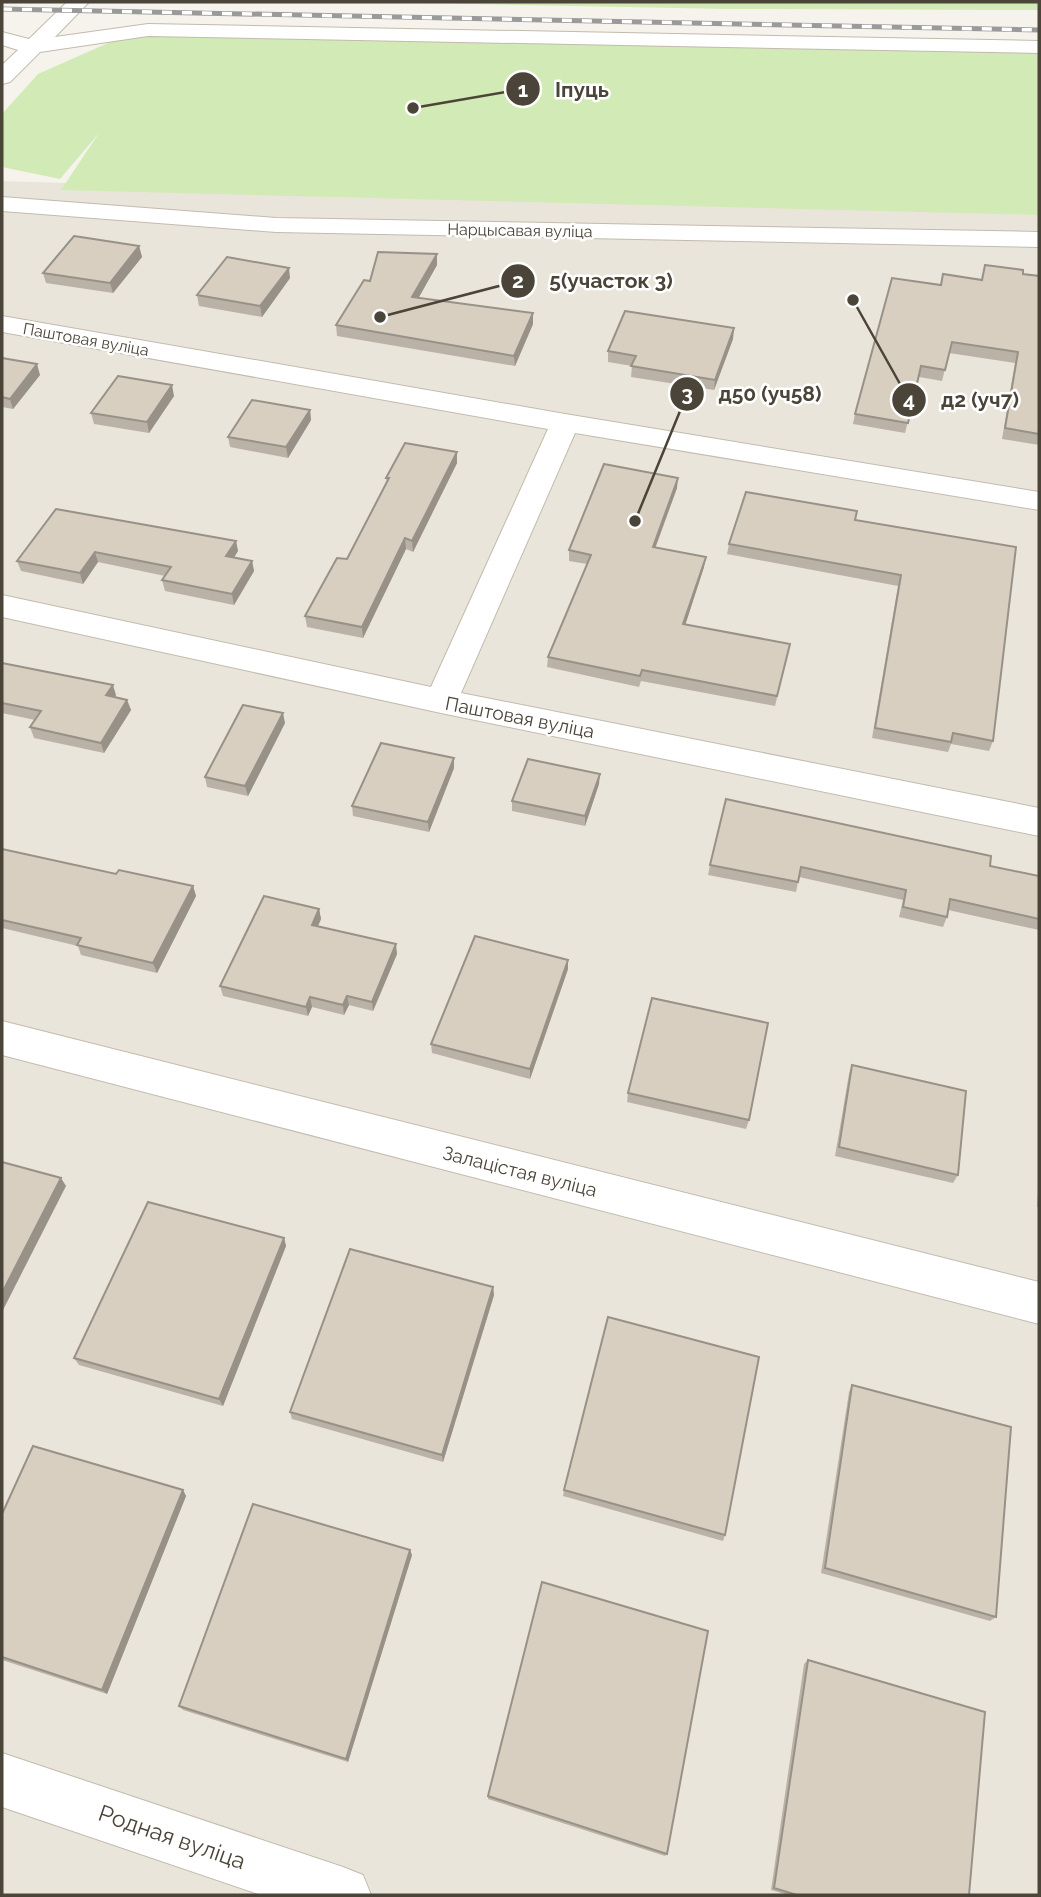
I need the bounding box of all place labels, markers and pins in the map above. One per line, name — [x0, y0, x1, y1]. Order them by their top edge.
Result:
callout: Іпуць — [506, 68, 623, 110]
callout: 5(участок 3) — [500, 260, 687, 302]
callout: д50 (уч58) — [669, 373, 835, 415]
callout: д2 (уч7) — [892, 379, 1032, 421]

